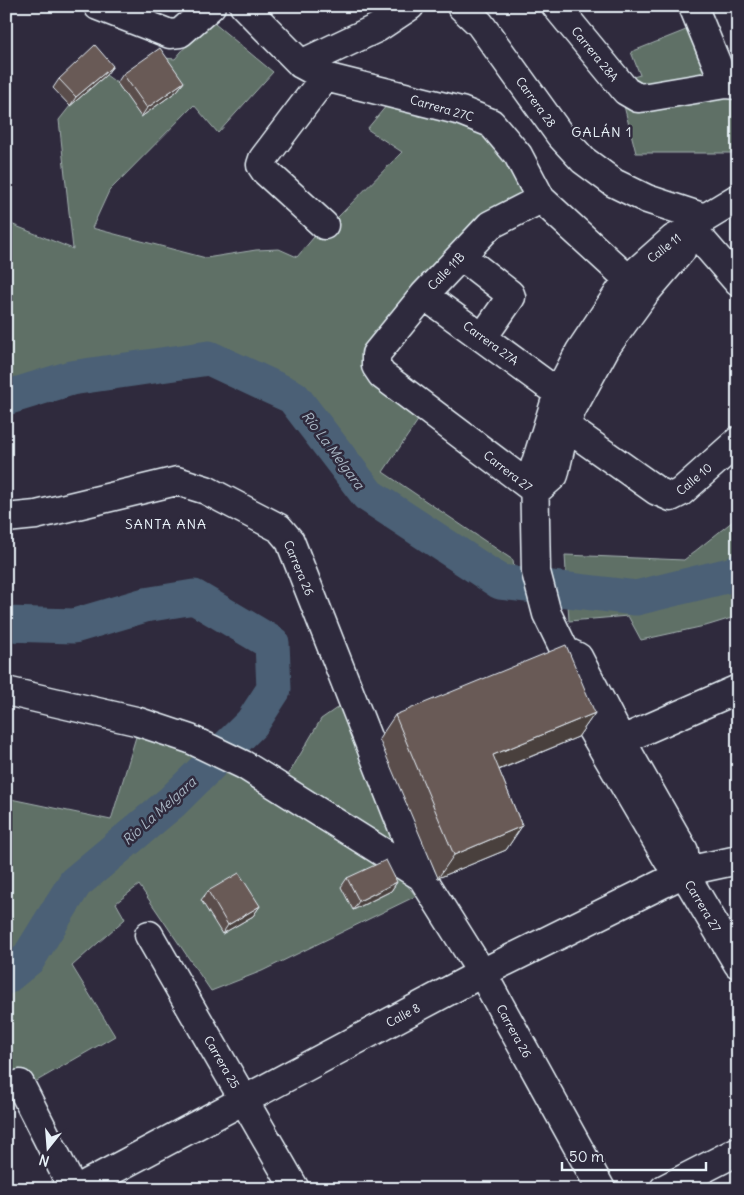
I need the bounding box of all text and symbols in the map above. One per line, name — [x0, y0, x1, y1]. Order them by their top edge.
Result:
street label: Carrera 28A — [568, 24, 622, 85]
street label: Carrera 28 — [513, 74, 559, 130]
street label: Carrera 27C — [409, 92, 476, 124]
district label: GALÁN 1 — [571, 123, 633, 141]
street label: Calle 11 — [644, 230, 684, 266]
street label: Calle 11B — [424, 249, 468, 293]
street label: Carrera 27A — [460, 318, 522, 368]
water label: Río La Melgara — [298, 407, 369, 494]
street label: Carrera 27 — [481, 447, 535, 495]
street label: Calle 10 — [673, 460, 715, 498]
district label: SANTA ANA — [125, 515, 207, 533]
street label: Carrera 26 — [281, 538, 317, 598]
water label: Río La Melgara — [118, 772, 200, 849]
street label: Carrera 27 — [682, 878, 724, 935]
street label: Calle 8 — [383, 1000, 423, 1030]
street label: Carrera 26 — [493, 1002, 535, 1060]
street label: Carrera 25 — [201, 1033, 243, 1091]
north arrow — [22, 1122, 72, 1172]
scale bar — [562, 1140, 705, 1172]
text: 50 m — [569, 1147, 604, 1166]
text: N — [37, 1150, 51, 1170]

